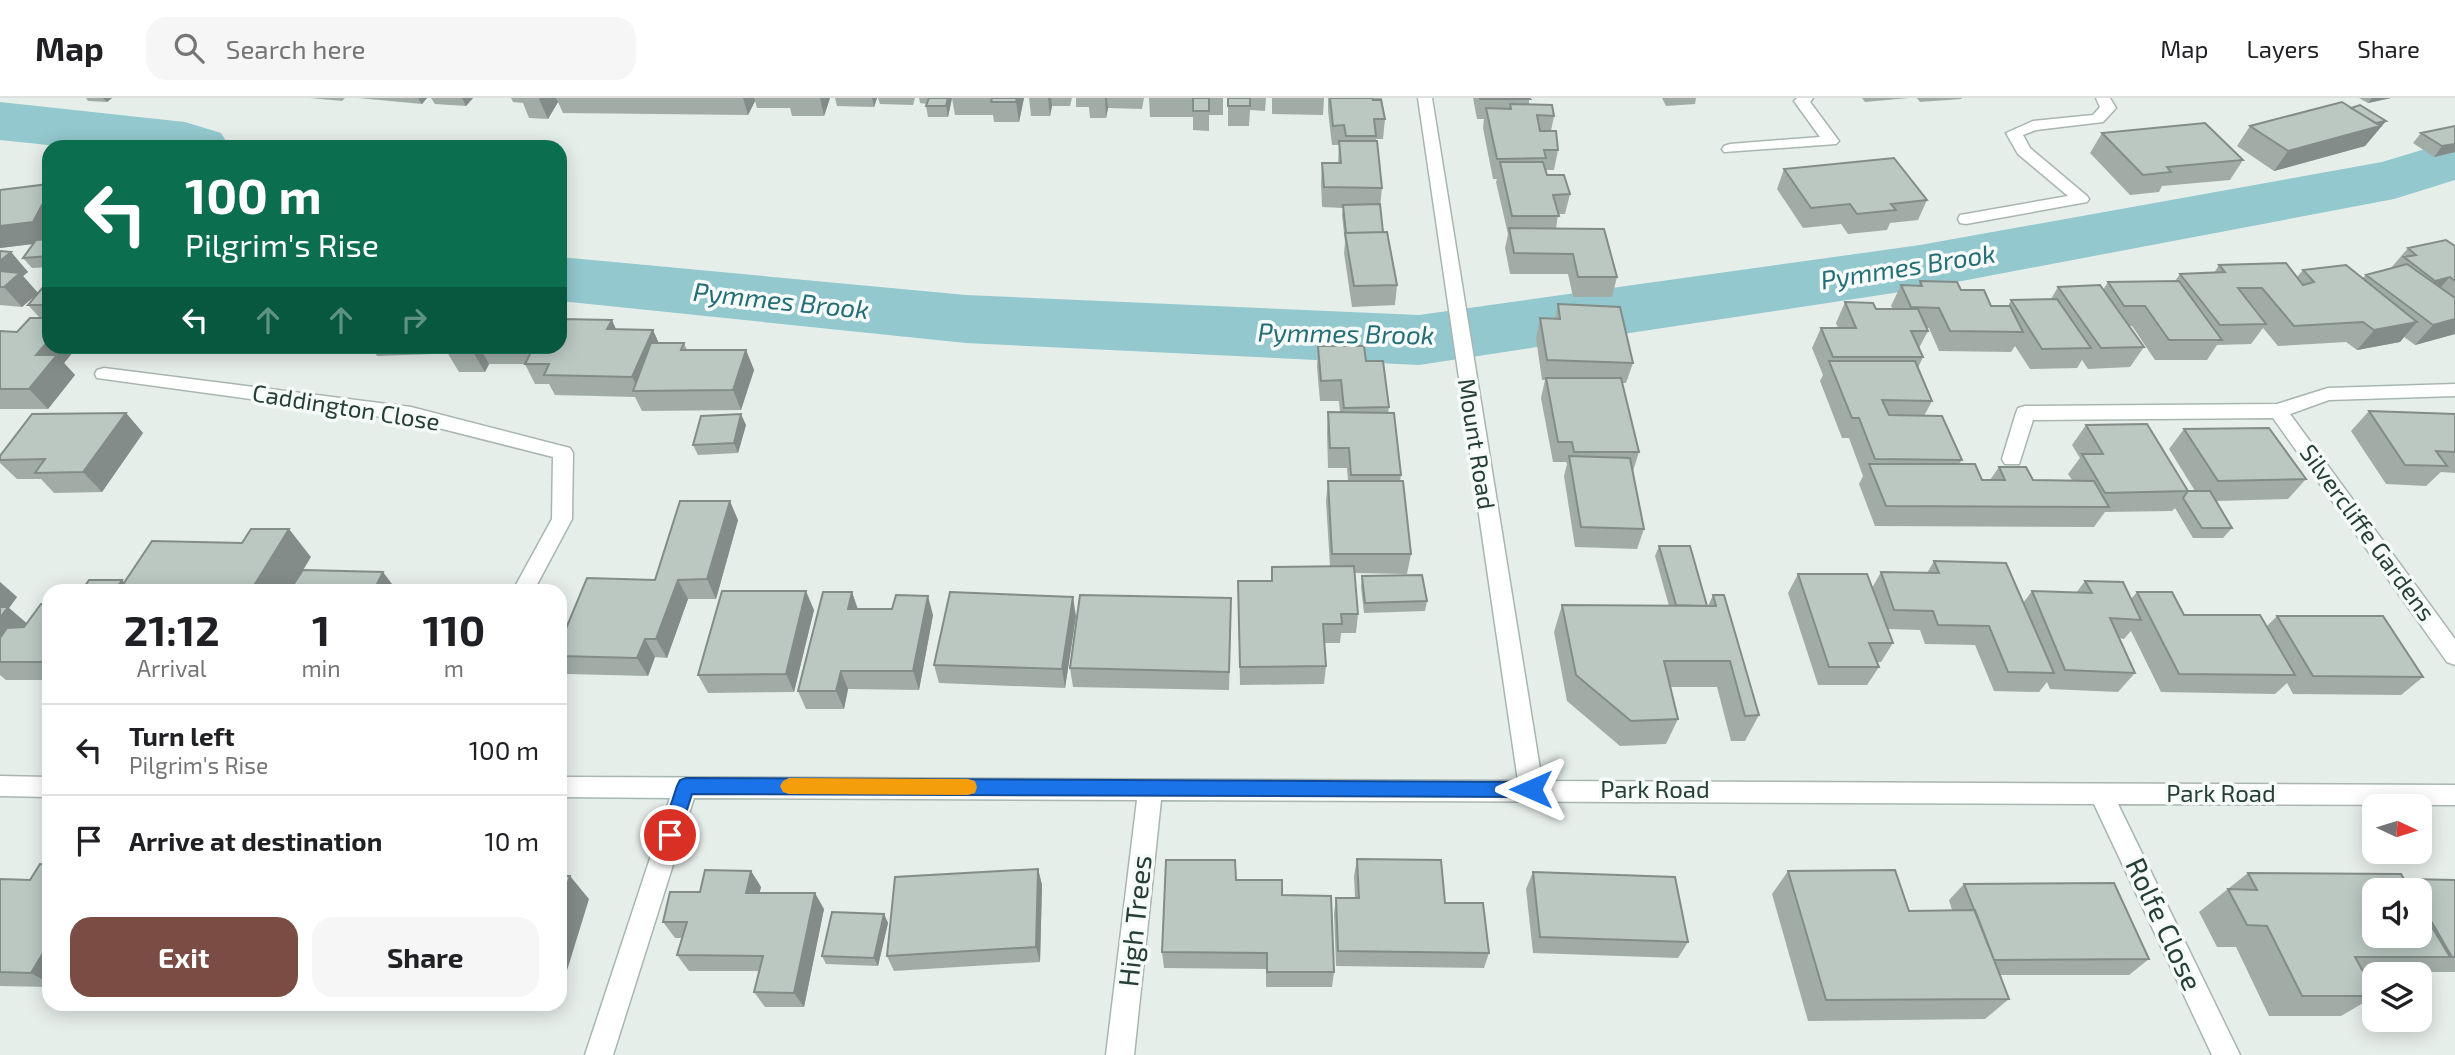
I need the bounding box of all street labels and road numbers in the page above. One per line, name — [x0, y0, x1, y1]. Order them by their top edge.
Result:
street label: Mount Road — [1453, 376, 1502, 511]
street label: Caddington Close — [251, 377, 442, 436]
street label: Silvercliffe Gardens — [2294, 438, 2442, 626]
street label: Park Road — [1600, 774, 1710, 803]
street label: Park Road — [2166, 778, 2276, 807]
street label: Rolfe Close — [2119, 852, 2210, 995]
street label: High Trees — [1110, 853, 1158, 988]

